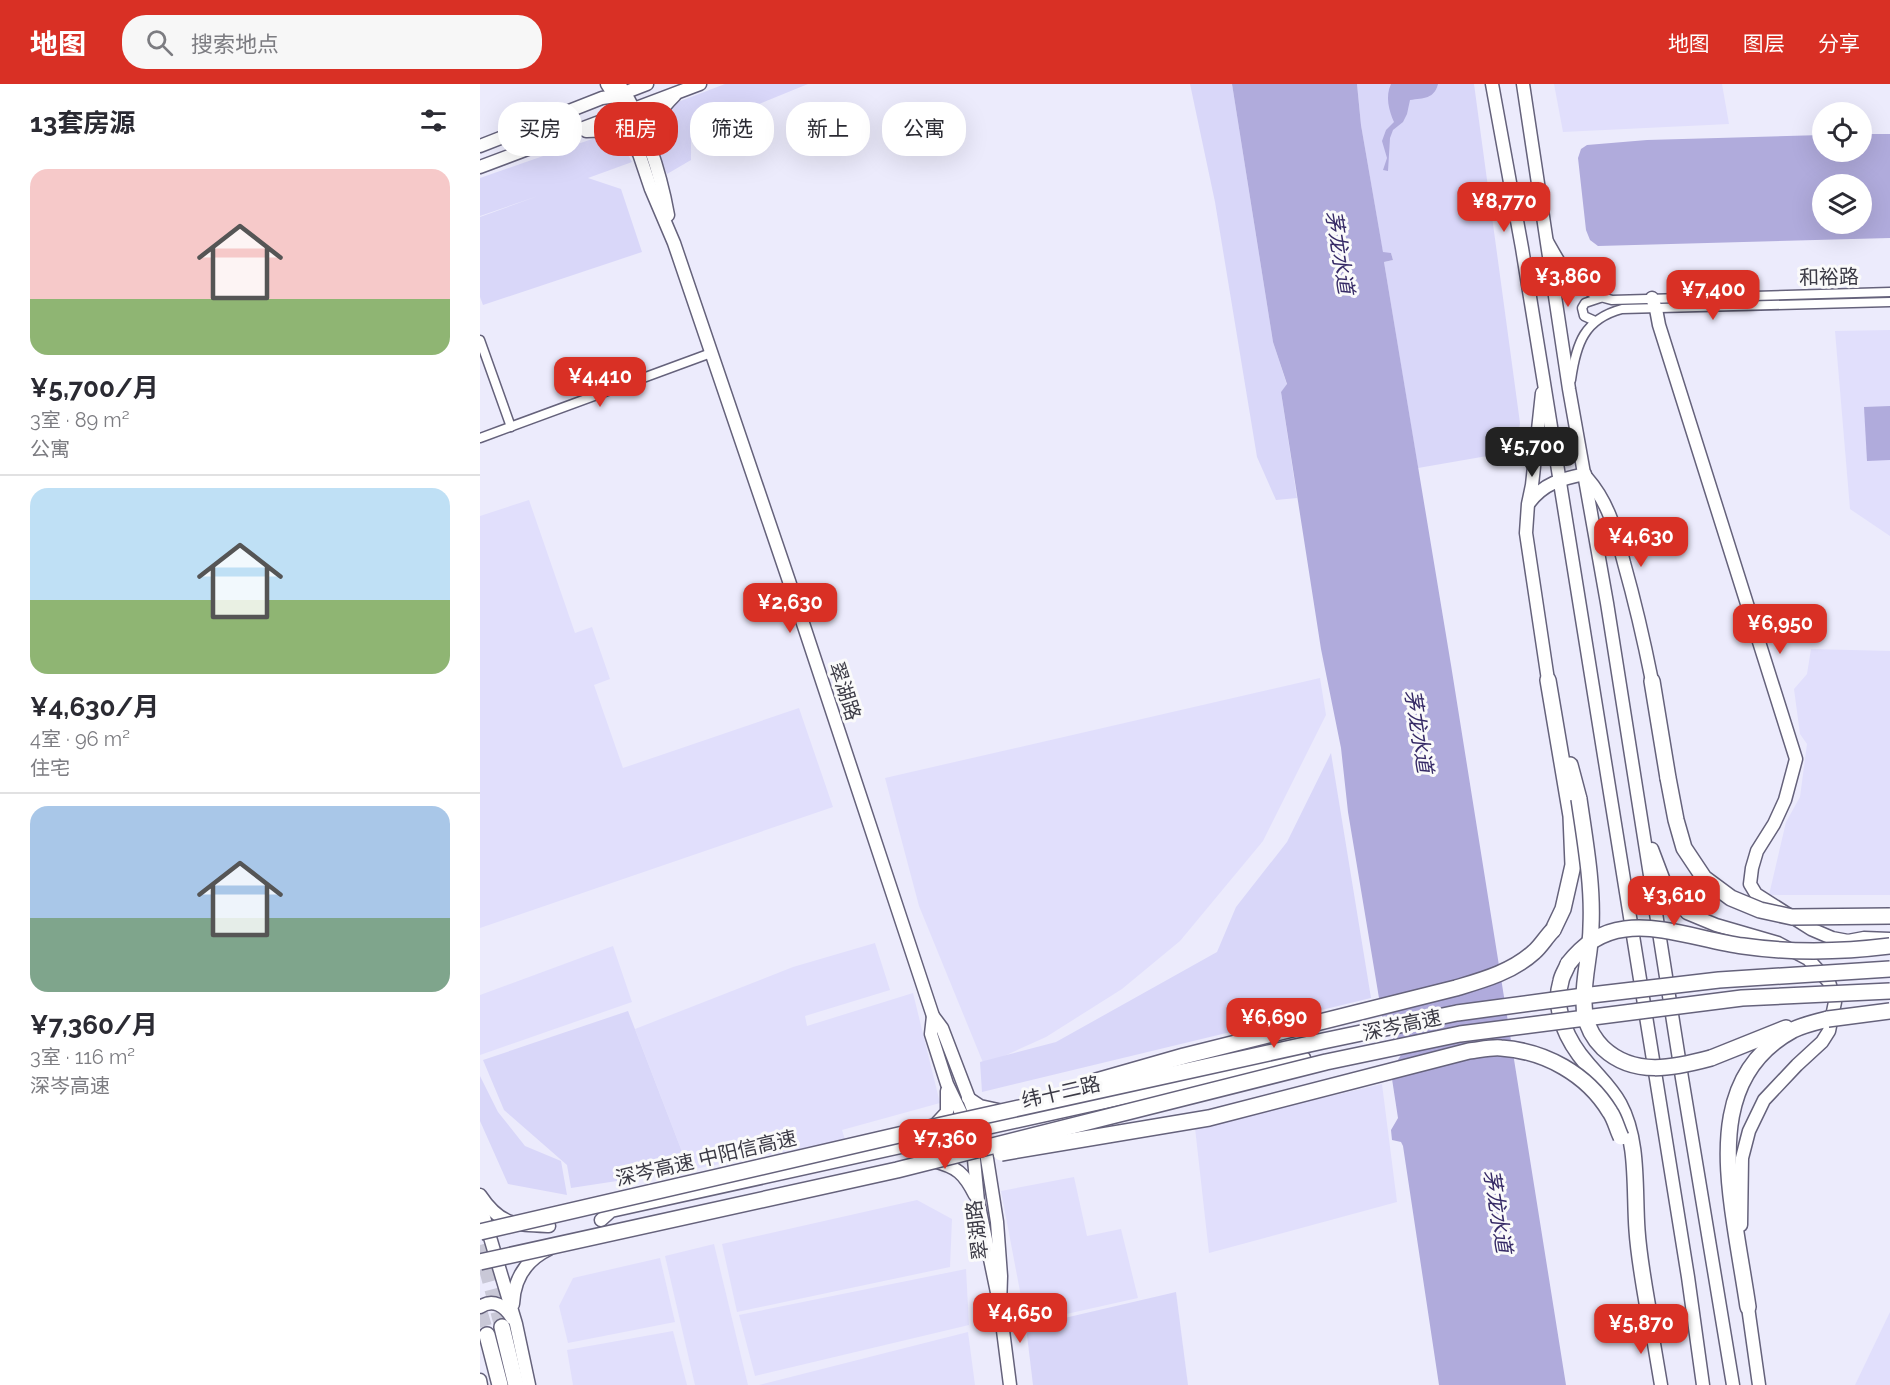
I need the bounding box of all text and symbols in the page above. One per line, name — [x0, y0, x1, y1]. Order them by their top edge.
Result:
search box — [122, 15, 542, 69]
icon: search — [143, 26, 176, 59]
text: 地图 — [30, 28, 86, 61]
text: 搜索地点 — [191, 31, 279, 57]
text: 地图 — [1668, 31, 1710, 56]
text: 图层 — [1743, 31, 1785, 56]
text: 分享 — [1818, 31, 1860, 56]
chip: 买房 — [498, 102, 582, 156]
chip: 租房 — [594, 102, 678, 156]
chip: 筛选 — [690, 102, 774, 156]
chip: 新上 — [786, 102, 870, 156]
chip: 公寓 — [882, 102, 966, 156]
map controls — [1812, 102, 1872, 234]
button: locate — [1812, 102, 1872, 162]
icon: filters — [417, 104, 450, 137]
text: 13套房源 — [30, 108, 135, 138]
button: layers — [1812, 174, 1872, 234]
pin: ¥8,770 — [1455, 182, 1553, 233]
text: ¥8,770 — [1471, 189, 1537, 213]
icon: home — [186, 208, 294, 316]
water label: 茅龙水道 — [1321, 209, 1359, 298]
pin: ¥3,860 — [1519, 257, 1617, 308]
text: ¥3,860 — [1535, 264, 1601, 288]
street label: 和裕路 — [1799, 264, 1859, 290]
pin: ¥7,400 — [1664, 270, 1762, 321]
text: ¥7,400 — [1681, 277, 1745, 301]
pin: ¥4,410 — [551, 357, 649, 408]
text: ¥4,410 — [568, 364, 632, 388]
text: ¥5,700/月 — [30, 373, 159, 403]
text: 3室 · 89 m² — [30, 408, 129, 432]
pin: ¥5,700 — [1483, 427, 1581, 478]
text: ¥5,700 — [1499, 434, 1565, 458]
text: 公寓 — [30, 437, 70, 461]
pin: ¥4,630 — [1592, 517, 1690, 568]
text: ¥4,630 — [1608, 524, 1674, 548]
icon: home — [186, 527, 294, 635]
pin: ¥2,630 — [741, 583, 839, 634]
text: ¥2,630 — [757, 590, 823, 614]
pin: ¥6,950 — [1731, 604, 1829, 655]
text: ¥6,950 — [1747, 611, 1813, 635]
street label: 翠湖路 — [824, 659, 866, 723]
water label: 茅龙水道 — [1400, 688, 1438, 777]
text: ¥4,630/月 — [30, 692, 159, 722]
text: 4室 · 96 m² — [30, 727, 130, 751]
text: 住宅 — [30, 756, 70, 780]
icon: home — [186, 845, 294, 953]
pin: ¥3,610 — [1625, 876, 1723, 927]
text: ¥3,610 — [1642, 883, 1706, 907]
pin: ¥6,690 — [1225, 998, 1323, 1049]
text: ¥6,690 — [1240, 1005, 1308, 1029]
street label: 深岑高速 — [1360, 1005, 1444, 1045]
text: ¥7,360/月 — [30, 1010, 158, 1040]
text: 3室 · 116 m² — [30, 1045, 135, 1069]
street label: 纬十二路 — [1019, 1071, 1103, 1113]
text: 深岑高速 — [30, 1074, 110, 1098]
pin: ¥7,360 — [896, 1119, 994, 1170]
street label: 深岑高速 中阳信高速 — [613, 1125, 799, 1191]
text: ¥7,360 — [913, 1126, 977, 1150]
water label: 茅龙水道 — [1479, 1168, 1517, 1257]
street label: 翠湖路 — [961, 1199, 993, 1261]
pin: ¥4,650 — [971, 1293, 1069, 1344]
text: ¥4,650 — [987, 1300, 1053, 1324]
pin: ¥5,870 — [1592, 1304, 1690, 1355]
text: ¥5,870 — [1608, 1311, 1674, 1335]

